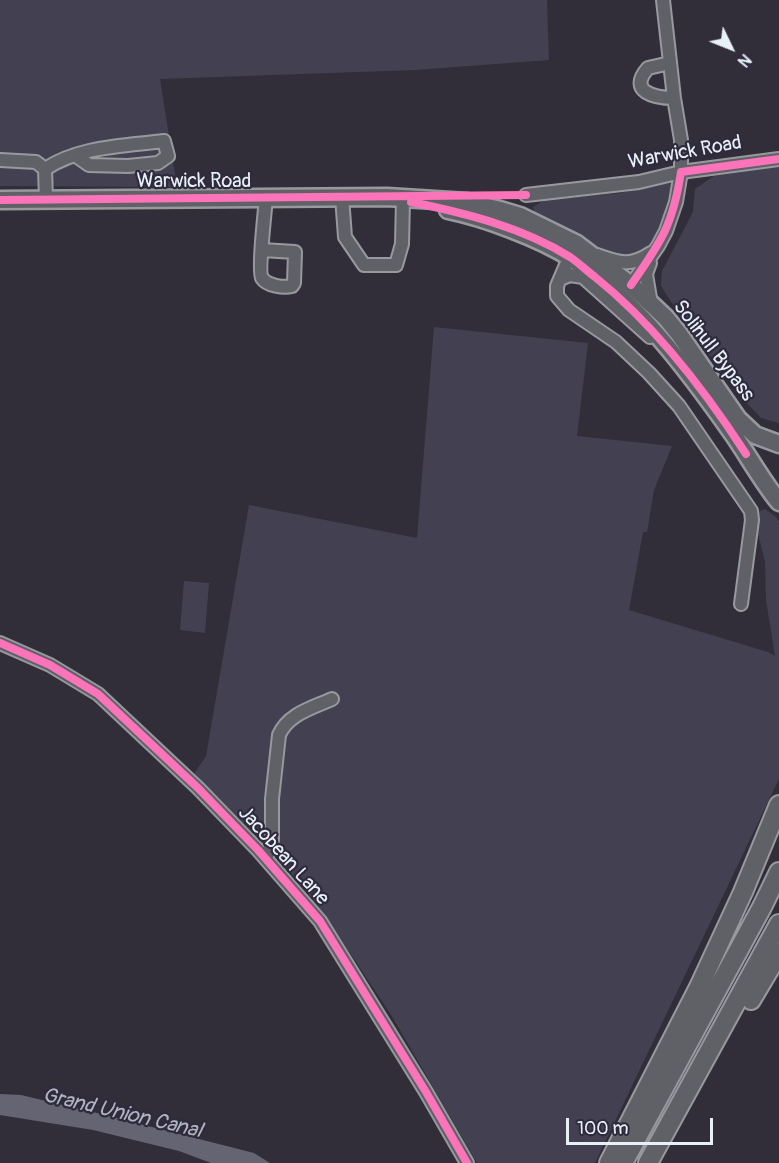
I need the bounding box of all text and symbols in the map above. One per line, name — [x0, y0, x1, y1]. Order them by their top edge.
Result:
north arrow — [701, 18, 761, 78]
text: N — [733, 49, 755, 71]
street label: Warwick Road — [626, 131, 744, 175]
street label: Warwick Road — [137, 170, 251, 194]
street label: Solihull Bypass — [667, 296, 759, 406]
street label: Jacobean Lane — [232, 802, 334, 910]
water label: Grand Union Canal — [40, 1083, 204, 1145]
scale bar — [569, 1106, 716, 1144]
text: 100 m — [577, 1117, 629, 1140]

